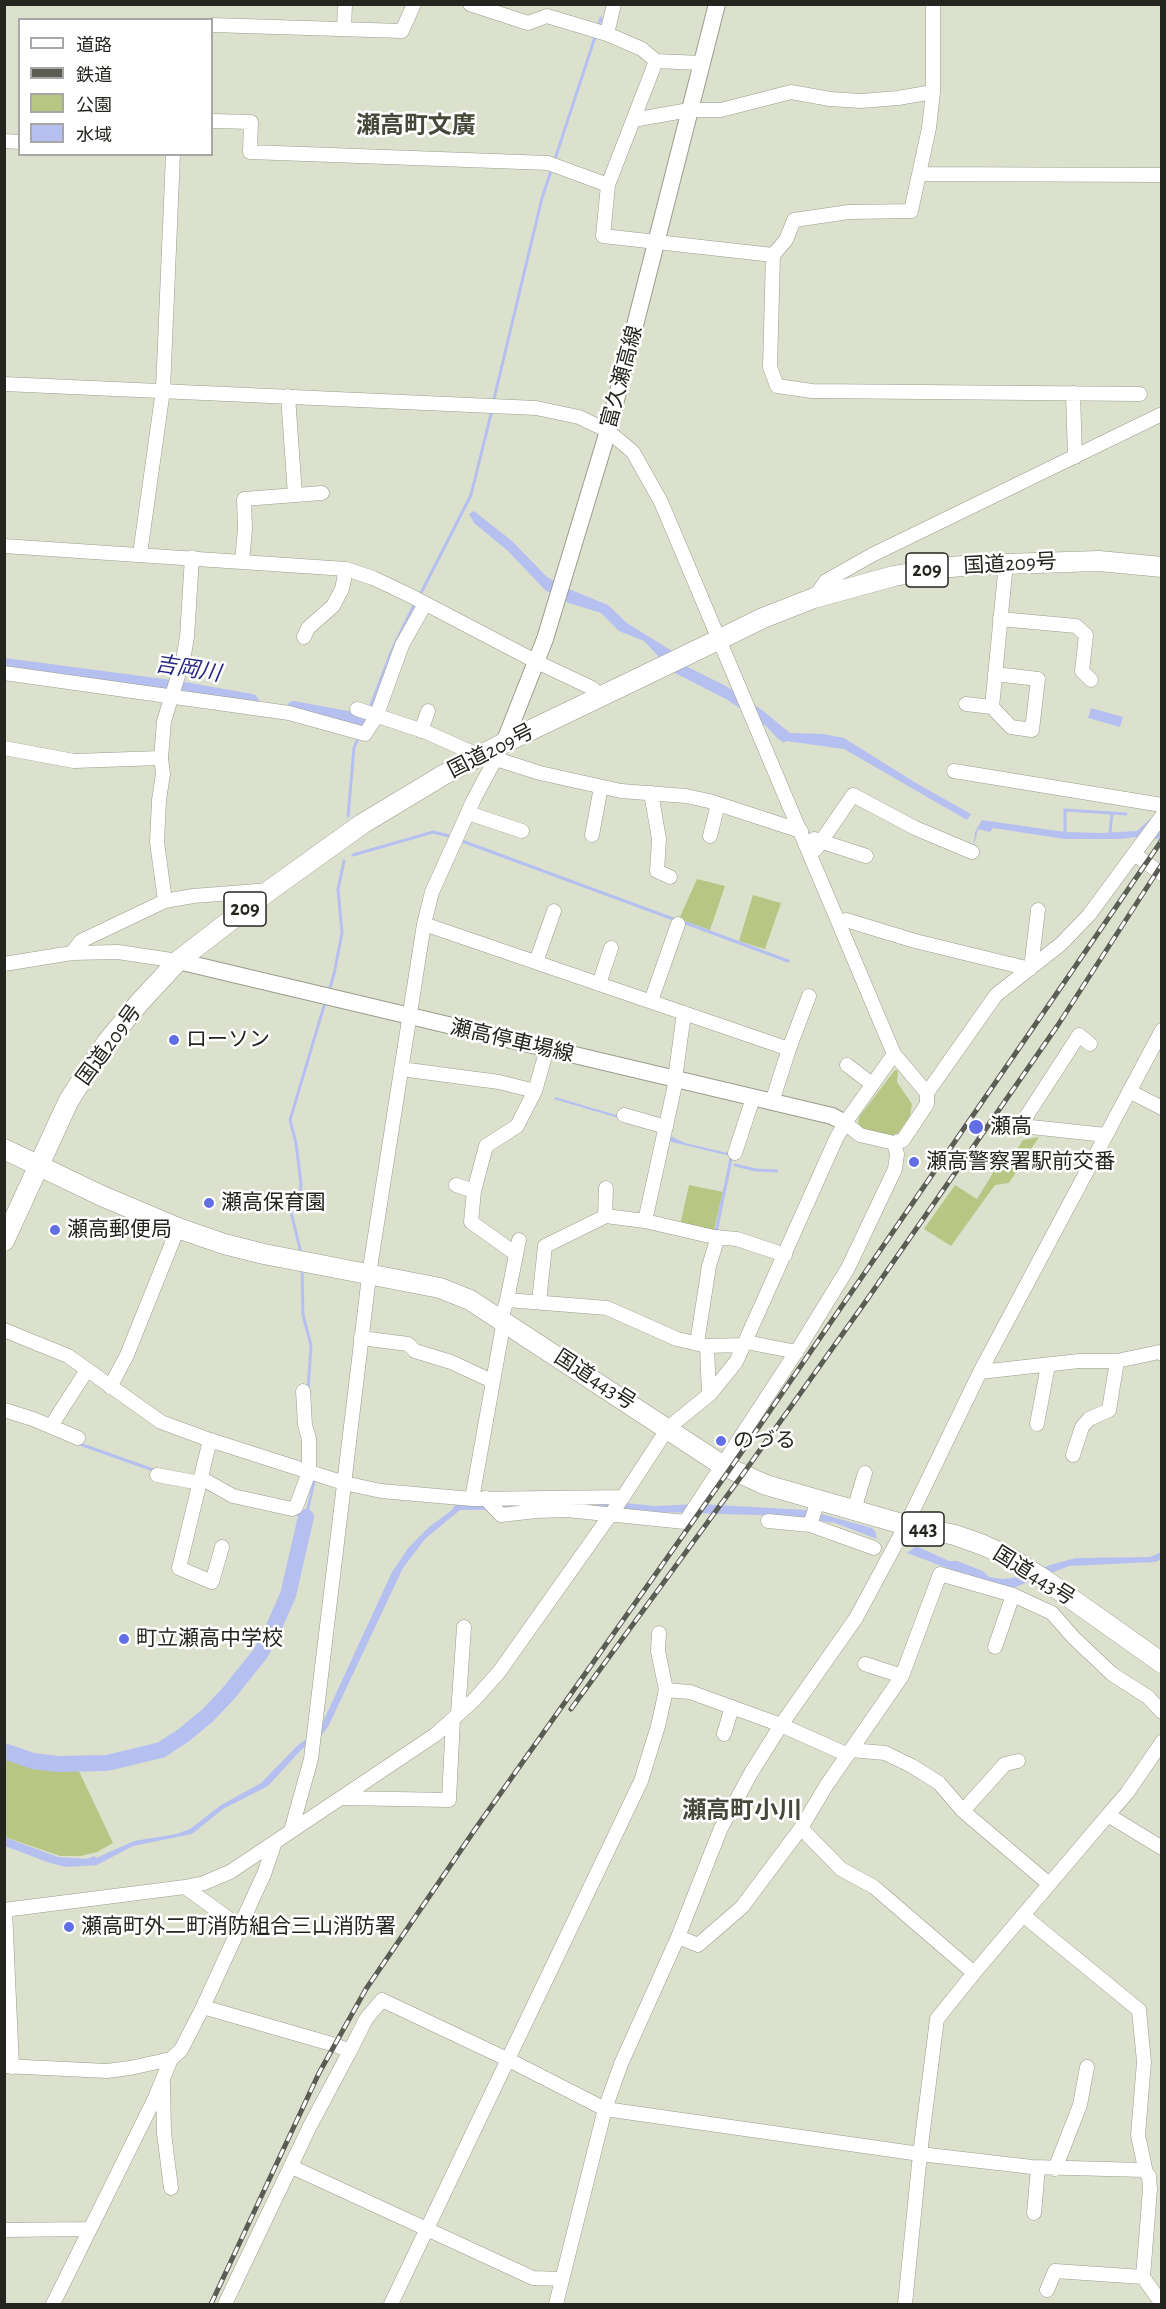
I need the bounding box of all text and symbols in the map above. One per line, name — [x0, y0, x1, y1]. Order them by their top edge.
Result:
legend — [18, 18, 213, 156]
text: 道路 — [76, 37, 112, 55]
text: 鉄道 — [76, 67, 112, 85]
text: 公園 — [76, 97, 112, 115]
district label: 瀬高町文廣 — [356, 112, 476, 140]
text: 水域 — [76, 127, 112, 145]
street label: 富久瀬高線 — [596, 323, 648, 431]
street label: 国道209号 — [963, 549, 1057, 579]
road number: 209 — [906, 553, 948, 587]
water label: 吉岡川 — [153, 651, 223, 687]
street label: 国道209号 — [444, 719, 538, 783]
road number: 209 — [224, 892, 266, 926]
street label: 国道209号 — [71, 1000, 147, 1090]
street label: 瀬高停車場線 — [448, 1015, 576, 1067]
place label: ローソン — [186, 1027, 270, 1053]
marker: ローソン — [167, 1033, 181, 1047]
place label: 瀬高 — [990, 1114, 1032, 1140]
marker: 瀬高 — [967, 1118, 985, 1136]
place label: 瀬高警察署駅前交番 — [926, 1149, 1115, 1175]
marker: 瀬高警察署駅前交番 — [907, 1155, 921, 1169]
place label: 瀬高保育園 — [221, 1190, 326, 1216]
marker: 瀬高保育園 — [202, 1196, 216, 1210]
place label: 瀬高郵便局 — [67, 1217, 172, 1243]
marker: 瀬高郵便局 — [48, 1223, 62, 1237]
street label: 国道443号 — [550, 1344, 640, 1416]
place label: のづる — [733, 1428, 796, 1454]
marker: のづる — [714, 1434, 728, 1448]
road number: 443 — [902, 1512, 944, 1546]
street label: 国道443号 — [988, 1541, 1080, 1611]
place label: 町立瀬高中学校 — [136, 1626, 283, 1652]
marker: 町立瀬高中学校 — [117, 1632, 131, 1646]
district label: 瀬高町小川 — [682, 1797, 802, 1825]
place label: 瀬高町外二町消防組合三山消防署 — [81, 1914, 396, 1940]
marker: 瀬高町外二町消防組合三山消防署 — [62, 1920, 76, 1934]

